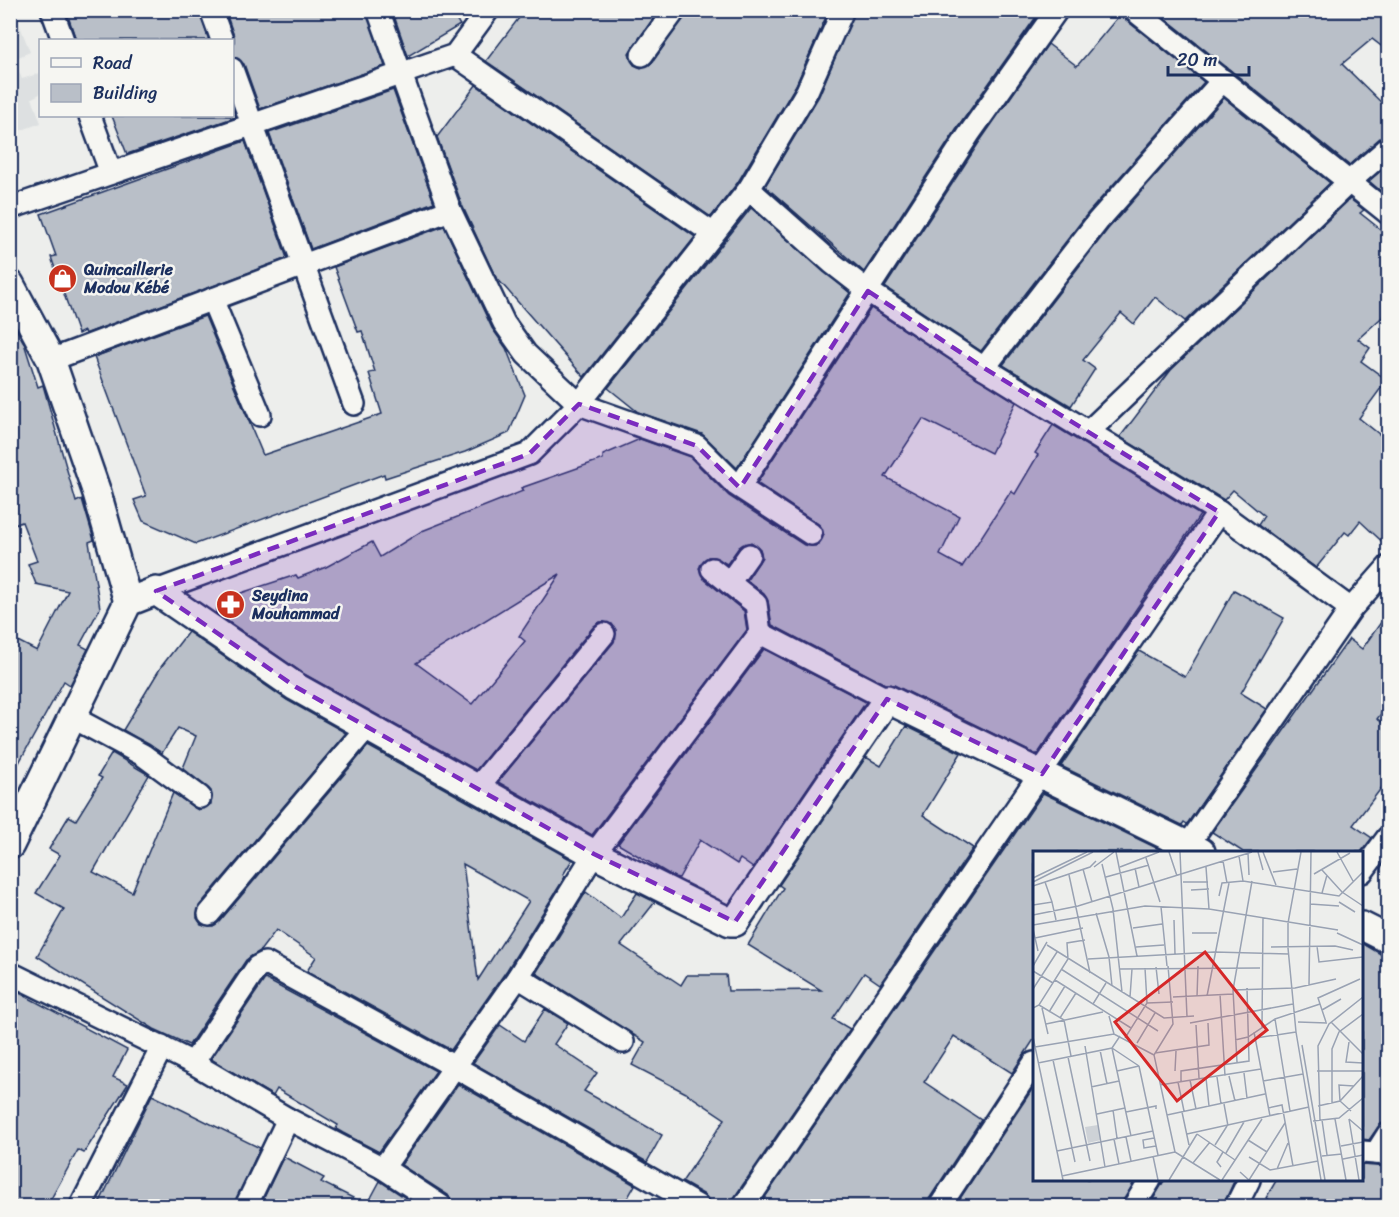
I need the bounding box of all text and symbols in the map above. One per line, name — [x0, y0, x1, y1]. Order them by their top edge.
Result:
legend — [39, 39, 234, 117]
scale bar — [1168, 39, 1249, 77]
text: 20 m — [1177, 44, 1217, 76]
text: Road — [93, 47, 133, 79]
text: Building — [93, 77, 157, 109]
place label: Quincaillerie Modou Kébé — [83, 255, 174, 302]
shop icon: Quincaillerie Modou Kébé — [47, 262, 79, 294]
place label: Seydina Mouhammad — [251, 581, 341, 628]
pharmacy icon: Seydina Mouhammad — [215, 588, 247, 620]
inset map — [1033, 851, 1363, 1181]

